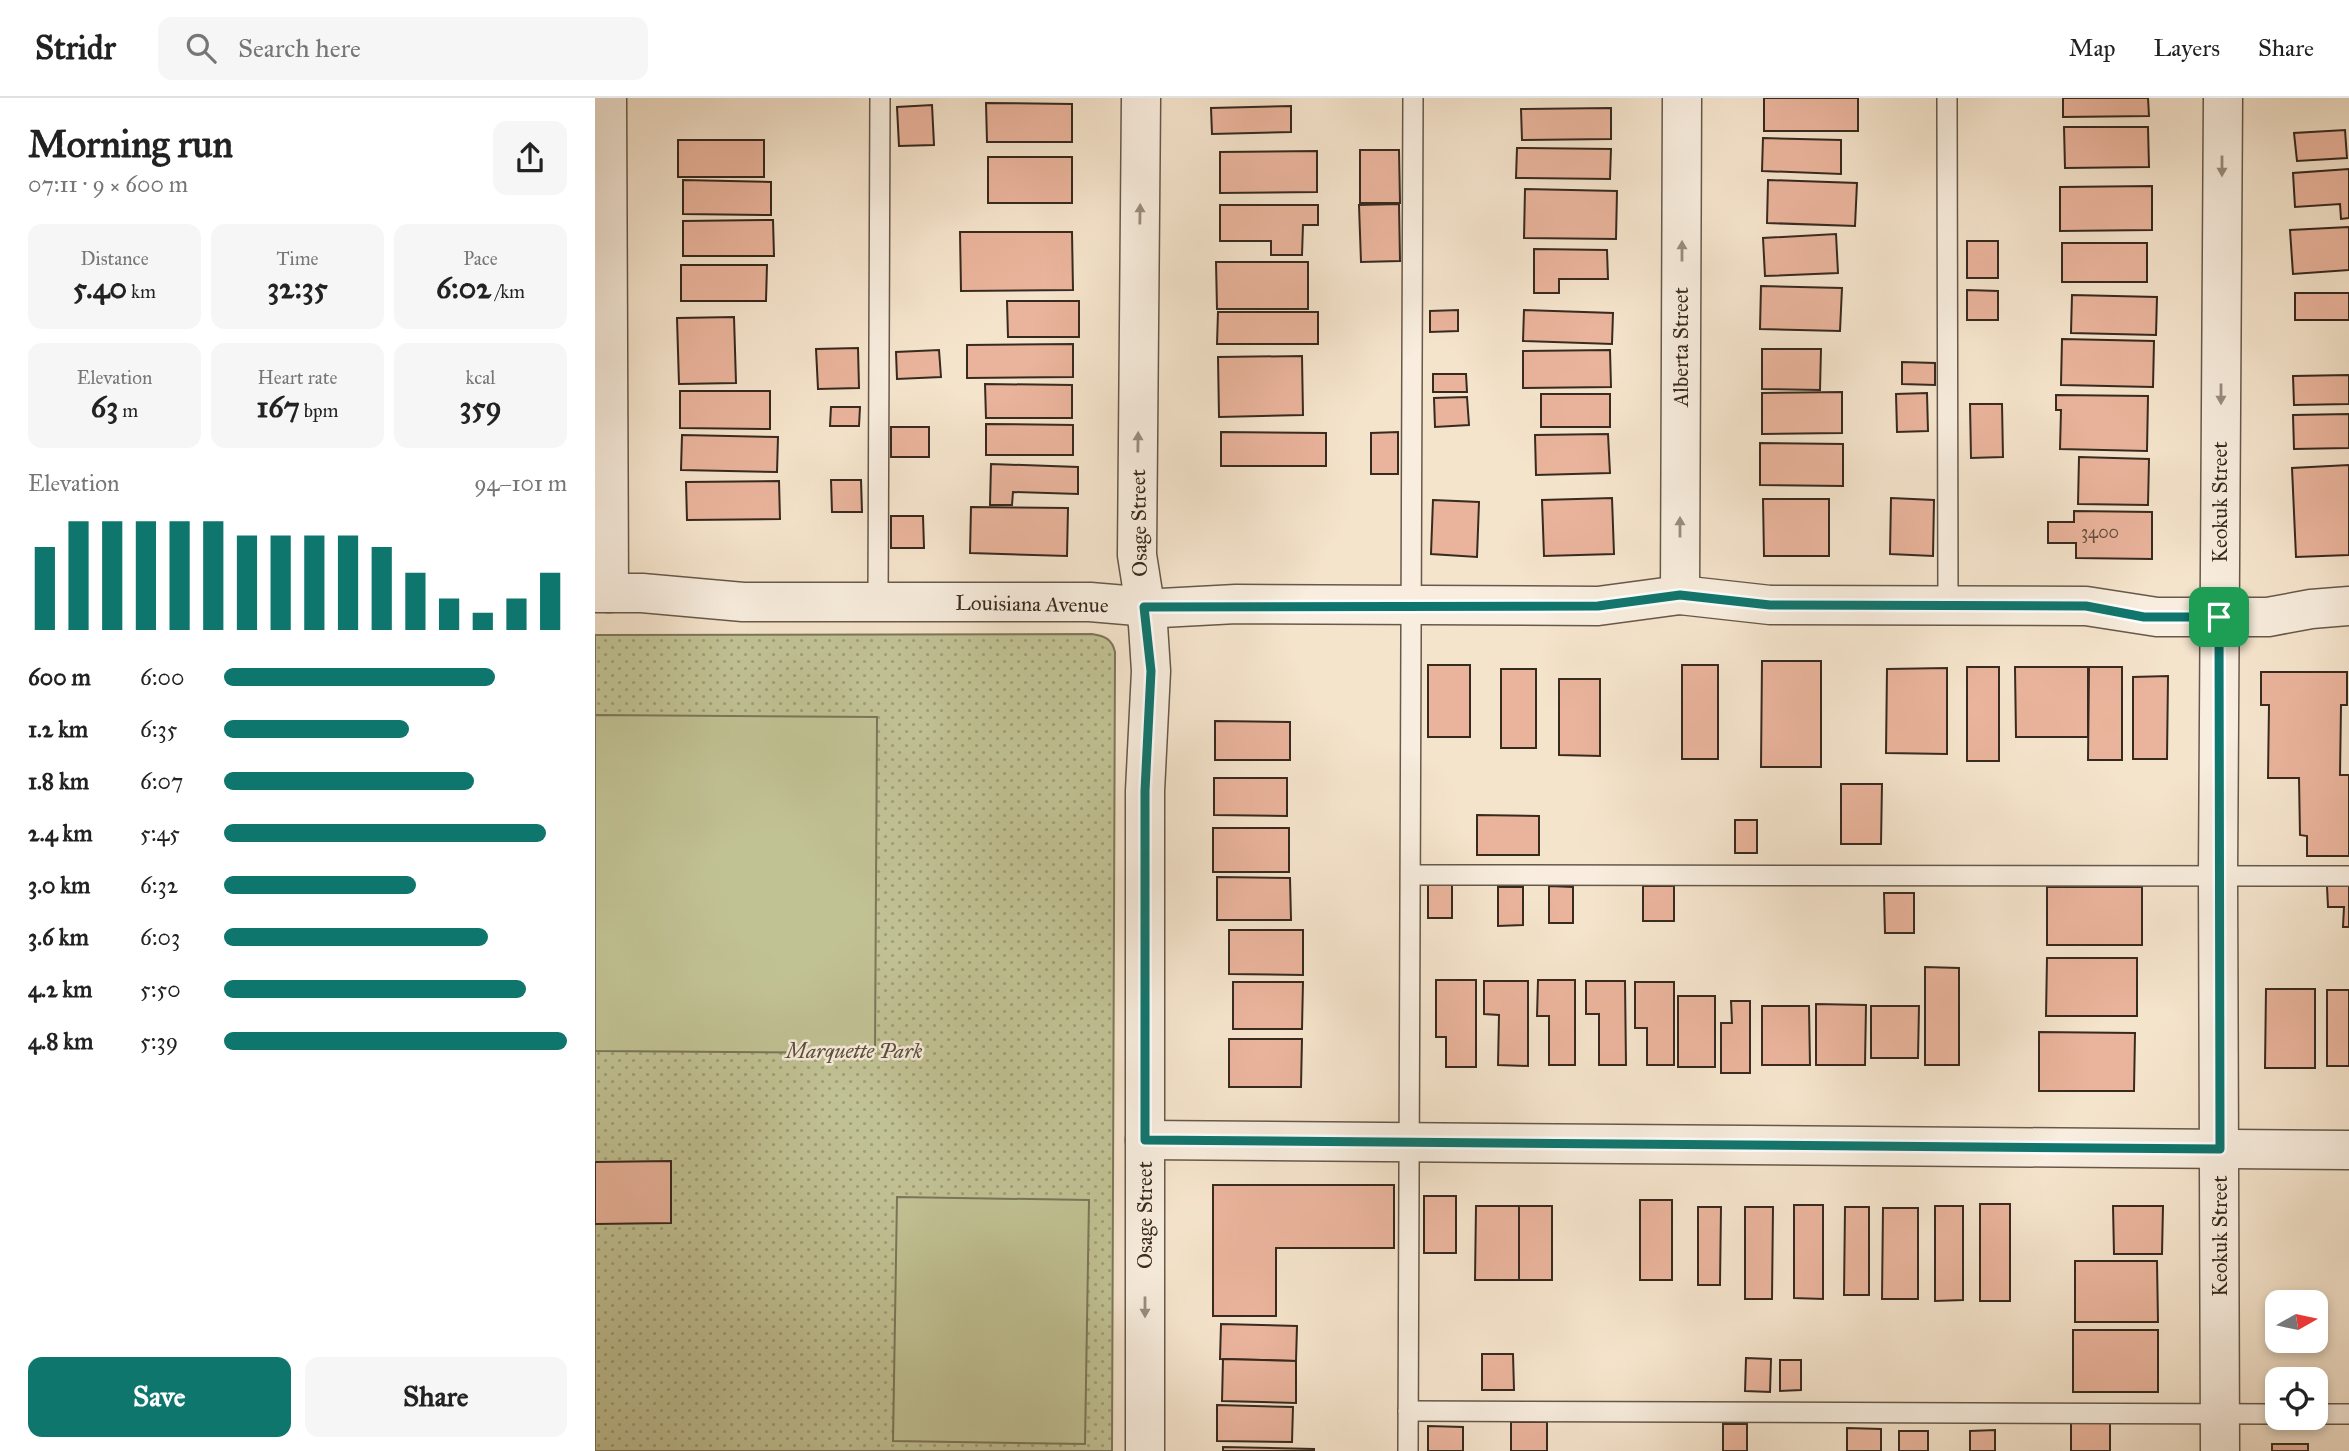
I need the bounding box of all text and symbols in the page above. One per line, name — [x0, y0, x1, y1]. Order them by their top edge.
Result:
search box — [158, 17, 648, 80]
text: Stridr — [35, 28, 116, 68]
icon: search — [182, 29, 220, 67]
text: Search here — [238, 32, 361, 64]
text: Map — [2069, 33, 2116, 63]
text: Layers — [2154, 33, 2220, 63]
text: Share — [2258, 33, 2314, 63]
text: Morning run — [28, 121, 233, 167]
button: share — [493, 121, 567, 195]
one-way arrow — [2216, 155, 2228, 177]
text: 07:11 · 9 × 600 m — [28, 170, 188, 198]
one-way arrow — [1134, 203, 1146, 225]
one-way arrow — [1676, 239, 1687, 261]
text: Distance — [80, 247, 149, 270]
text: Time — [276, 247, 319, 270]
text: Pace — [463, 247, 498, 270]
text: 5.40 — [73, 270, 127, 306]
text: 32:35 — [267, 270, 328, 306]
text: 6:02 — [436, 270, 491, 306]
text: km — [127, 280, 156, 303]
text: /km — [491, 280, 525, 303]
street label: Alberta Street — [1668, 287, 1694, 408]
text: Elevation — [77, 366, 152, 389]
text: Heart rate — [258, 366, 337, 389]
text: kcal — [466, 366, 495, 389]
one-way arrow — [2215, 383, 2227, 405]
text: 63 — [91, 389, 118, 425]
text: 167 — [257, 389, 300, 425]
text: 359 — [459, 389, 502, 425]
text: m — [118, 399, 138, 422]
text: bpm — [300, 399, 338, 422]
one-way arrow — [1132, 430, 1144, 452]
street label: Keokuk Street — [2207, 441, 2233, 563]
street label: Osage Street — [1125, 468, 1153, 577]
text: Elevation — [28, 469, 119, 497]
text: 94–101 m — [474, 469, 567, 497]
one-way arrow — [1674, 516, 1686, 538]
house number: 3400 — [2081, 521, 2119, 543]
pin — [2189, 587, 2249, 647]
street label: Louisiana Avenue — [955, 590, 1109, 618]
icon: arrive — [2200, 598, 2238, 636]
text: 600 m — [28, 663, 91, 691]
text: 6:00 — [140, 663, 184, 691]
text: 1.2 km — [28, 715, 88, 743]
text: 6:35 — [140, 715, 177, 743]
text: 1.8 km — [28, 767, 89, 795]
text: 6:07 — [140, 767, 183, 795]
text: 2.4 km — [28, 819, 93, 847]
text: 5:45 — [140, 819, 180, 847]
text: 3.0 km — [28, 871, 90, 899]
text: 6:32 — [140, 871, 178, 899]
text: 3.6 km — [28, 923, 89, 951]
text: 6:03 — [140, 923, 180, 951]
text: 4.2 km — [28, 975, 92, 1003]
text: 5:50 — [140, 975, 181, 1003]
text: 4.8 km — [28, 1027, 93, 1055]
text: 5:39 — [140, 1027, 178, 1055]
park label: Marquette Park — [784, 1038, 923, 1064]
street label: Osage Street — [1132, 1161, 1158, 1269]
street label: Keokuk Street — [2207, 1175, 2233, 1297]
north arrow — [2265, 1290, 2327, 1353]
map controls — [2265, 1290, 2328, 1430]
one-way arrow — [1139, 1296, 1151, 1318]
button: Save — [28, 1357, 291, 1437]
button: Share — [305, 1357, 567, 1437]
button: locate — [2265, 1367, 2328, 1430]

